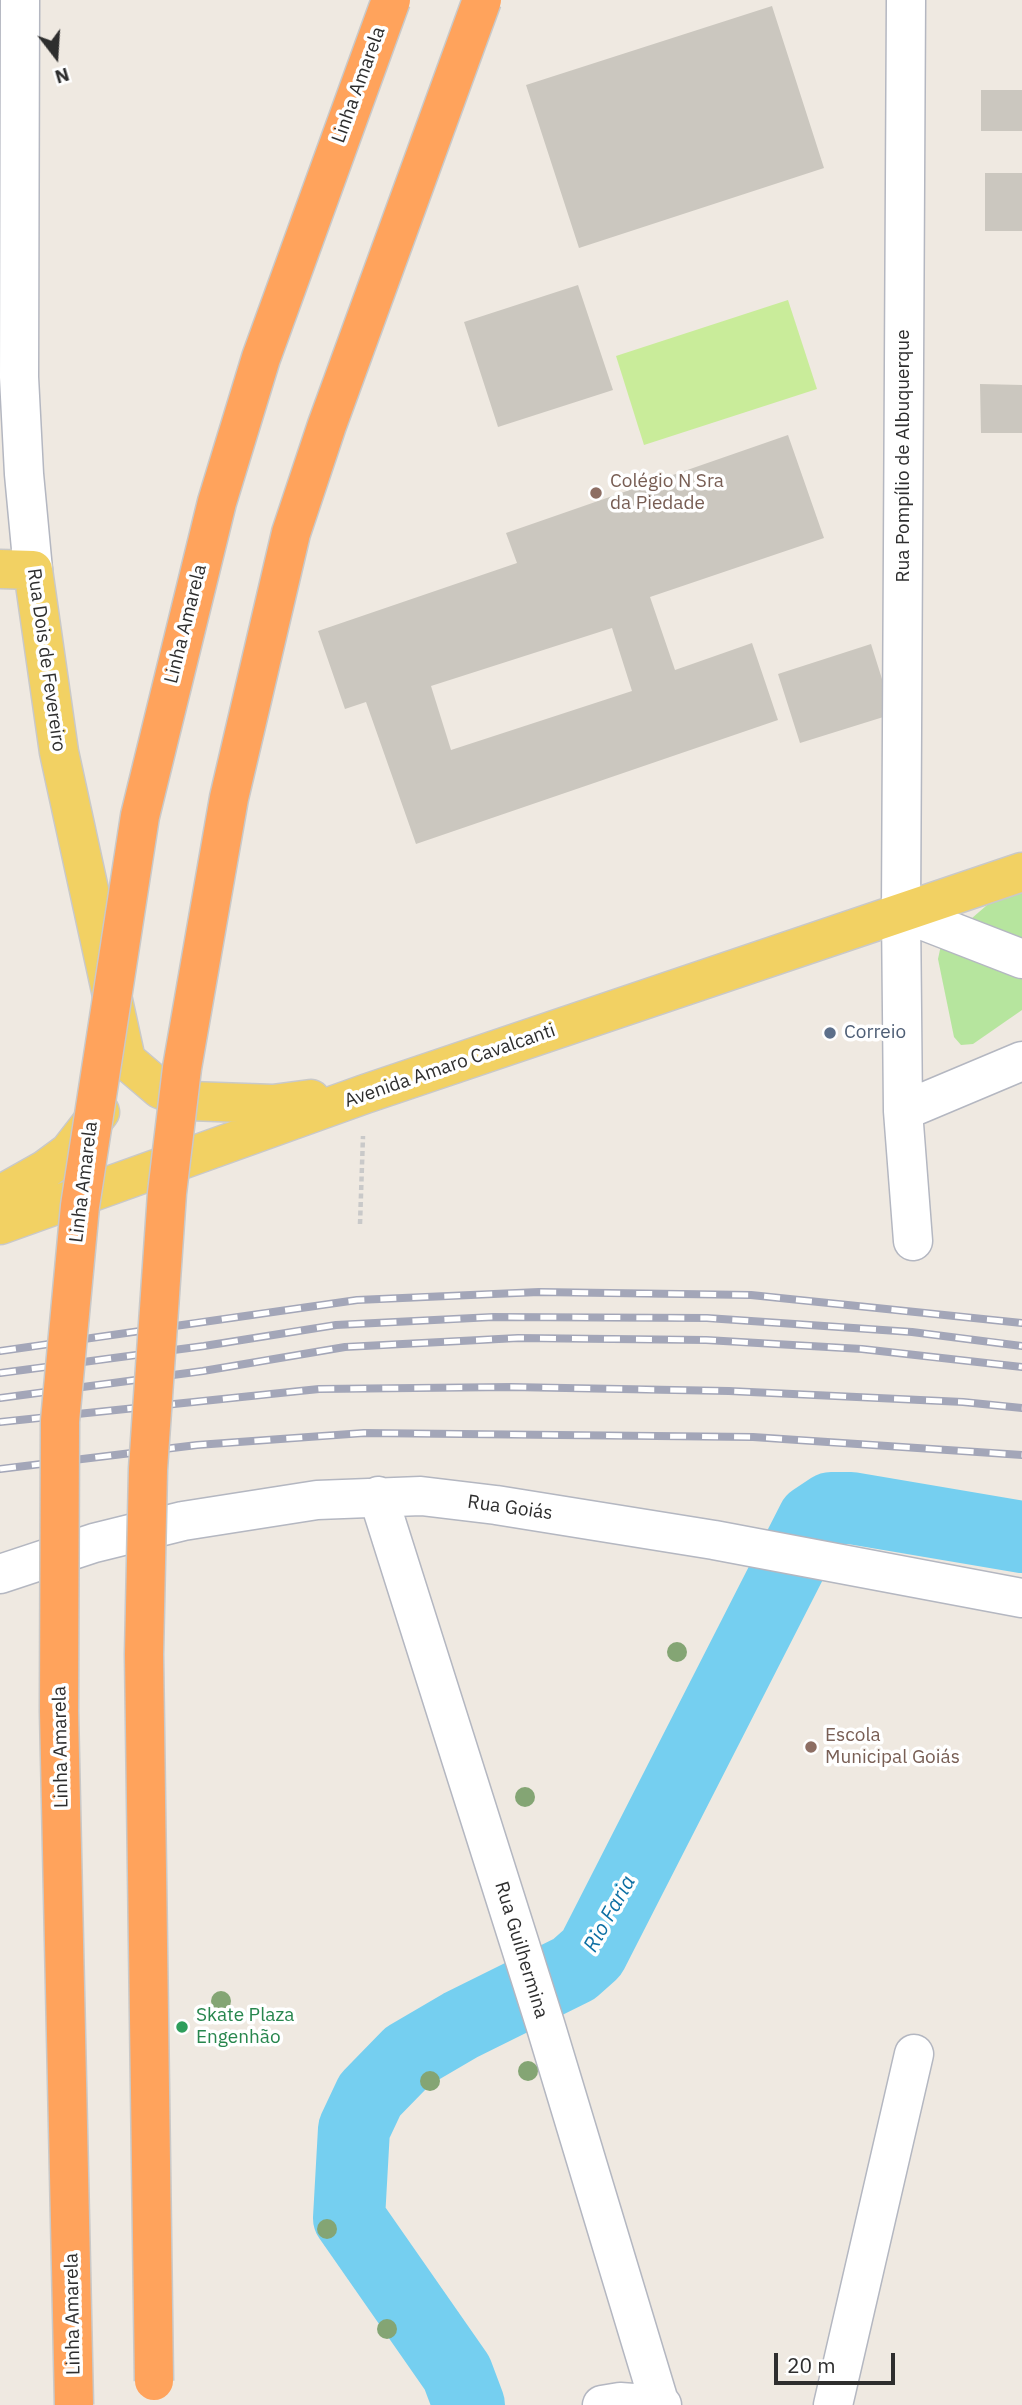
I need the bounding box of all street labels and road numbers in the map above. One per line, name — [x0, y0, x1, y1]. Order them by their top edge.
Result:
street label: Linha Amarela — [327, 24, 391, 146]
street label: Rua Pompílio de Albuquerque — [893, 329, 915, 583]
street label: Linha Amarela — [160, 562, 212, 686]
street label: Rua Dois de Fevereiro — [22, 567, 70, 753]
street label: Avenida Amaro Cavalcanti — [341, 1019, 559, 1113]
street label: Linha Amarela — [65, 1120, 103, 1244]
street label: Rua Goiás — [466, 1491, 554, 1525]
street label: Linha Amarela — [49, 1686, 73, 1808]
street label: Rua Guilhermina — [489, 1879, 553, 2021]
street label: Linha Amarela — [61, 2253, 85, 2375]

